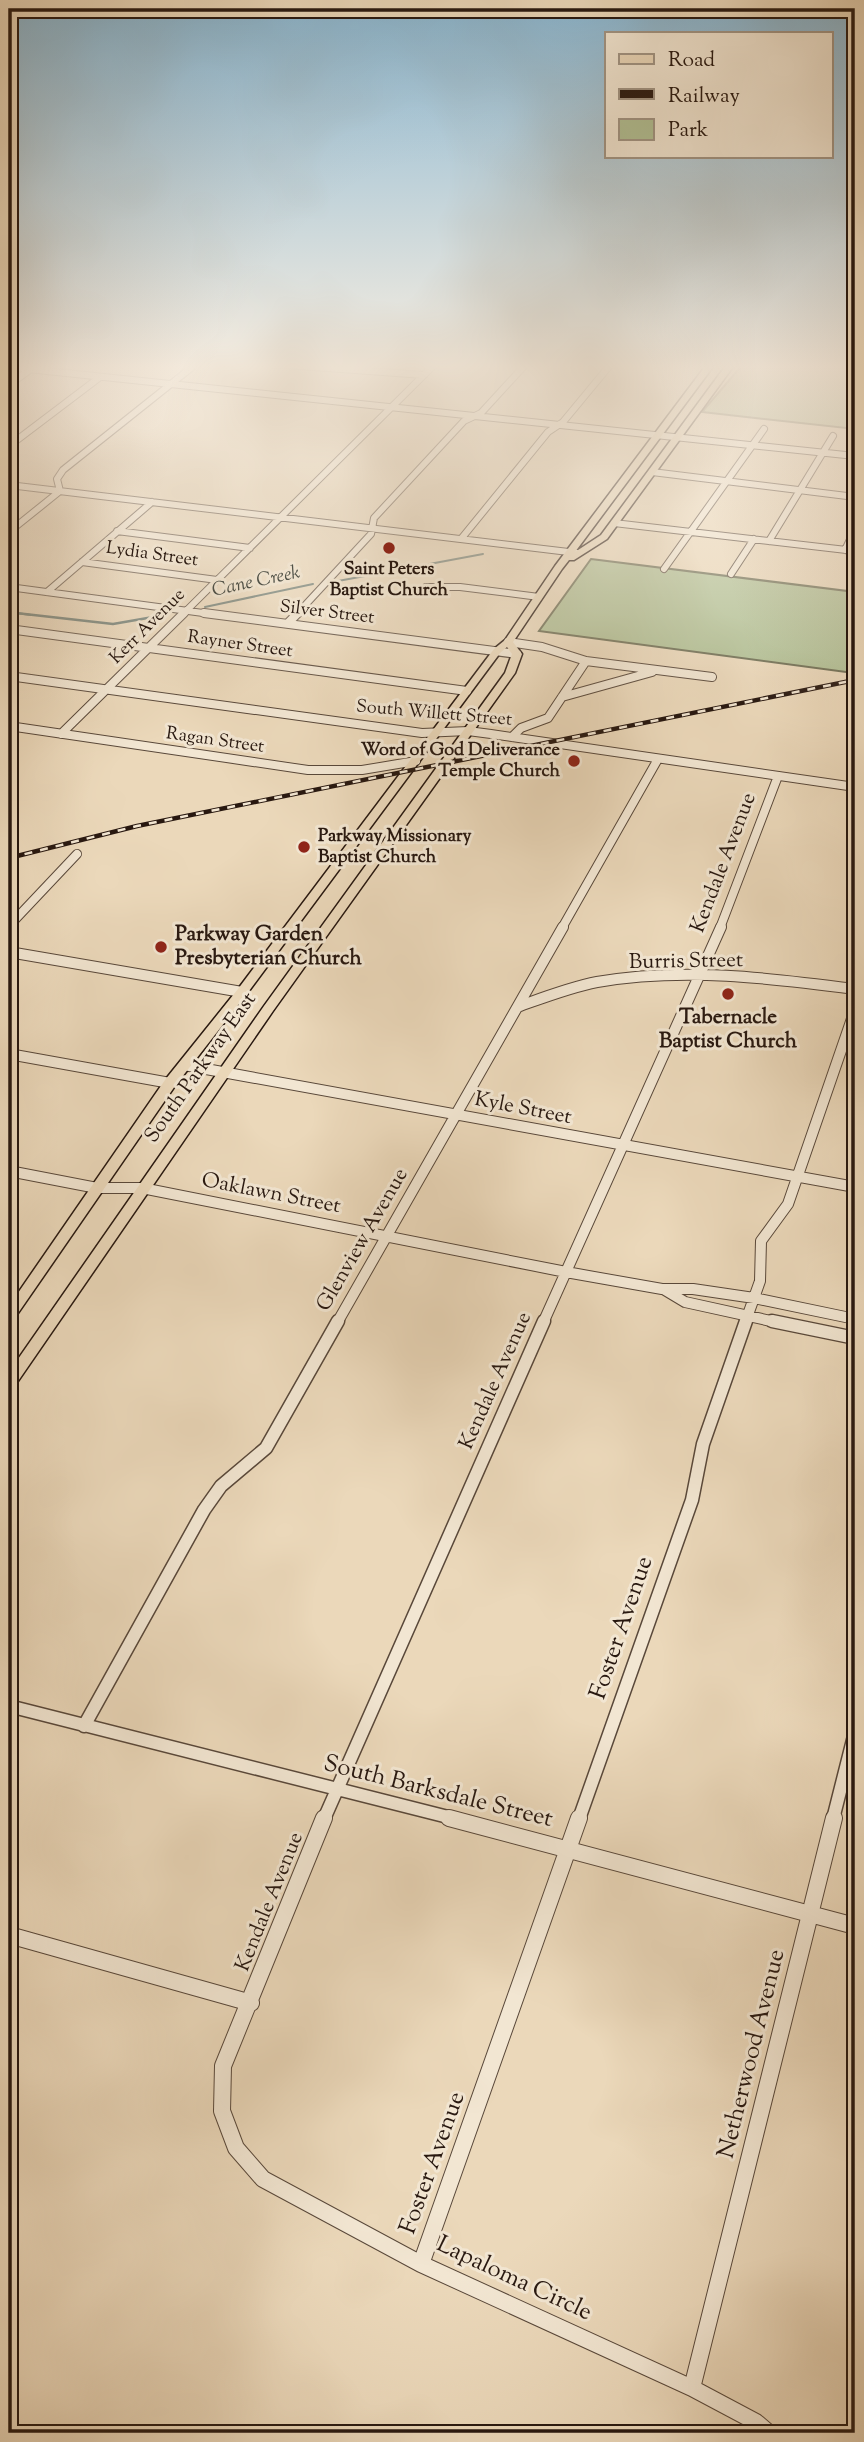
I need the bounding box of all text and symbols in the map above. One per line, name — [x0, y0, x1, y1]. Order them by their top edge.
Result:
legend — [605, 32, 832, 158]
text: Road — [668, 46, 715, 76]
text: Railway — [668, 82, 740, 112]
text: Park — [668, 116, 709, 146]
street label: Lydia Street — [104, 536, 200, 574]
marker: Saint Peters Baptist Church — [381, 540, 397, 556]
place label: Saint Peters Baptist Church — [330, 557, 449, 604]
water label: Cane Creek — [209, 559, 303, 604]
street label: Kerr Avenue — [104, 583, 192, 671]
street label: Silver Street — [278, 594, 376, 632]
street label: Rayner Street — [186, 625, 294, 665]
street label: South Willett Street — [355, 694, 513, 734]
street label: Ragan Street — [164, 721, 266, 761]
place label: Word of God Deliverance Temple Church — [361, 738, 561, 785]
marker: Word of God Deliverance Temple Church — [566, 753, 582, 769]
street label: Kendale Avenue — [683, 789, 765, 937]
place label: Parkway Missionary Baptist Church — [318, 824, 471, 871]
marker: Parkway Missionary Baptist Church — [296, 839, 312, 855]
place label: Parkway Garden Presbyterian Church — [175, 920, 362, 974]
marker: Parkway Garden Presbyterian Church — [153, 939, 169, 955]
street label: Burris Street — [629, 946, 743, 978]
marker: Tabernacle Baptist Church — [720, 986, 736, 1002]
street label: South Parkway East — [138, 987, 264, 1149]
place label: Tabernacle Baptist Church — [659, 1003, 798, 1057]
street label: Kyle Street — [472, 1085, 574, 1133]
street label: Glenview Avenue — [310, 1163, 416, 1317]
street label: Oaklawn Street — [199, 1166, 343, 1222]
street label: Kendale Avenue — [452, 1307, 540, 1455]
street label: Foster Avenue — [582, 1552, 662, 1704]
street label: South Barksdale Street — [320, 1747, 556, 1837]
street label: Kendale Avenue — [228, 1828, 312, 1976]
street label: Netherwood Avenue — [710, 1946, 794, 2162]
street label: Foster Avenue — [392, 2087, 474, 2239]
street label: Lapaloma Circle — [431, 2228, 597, 2330]

